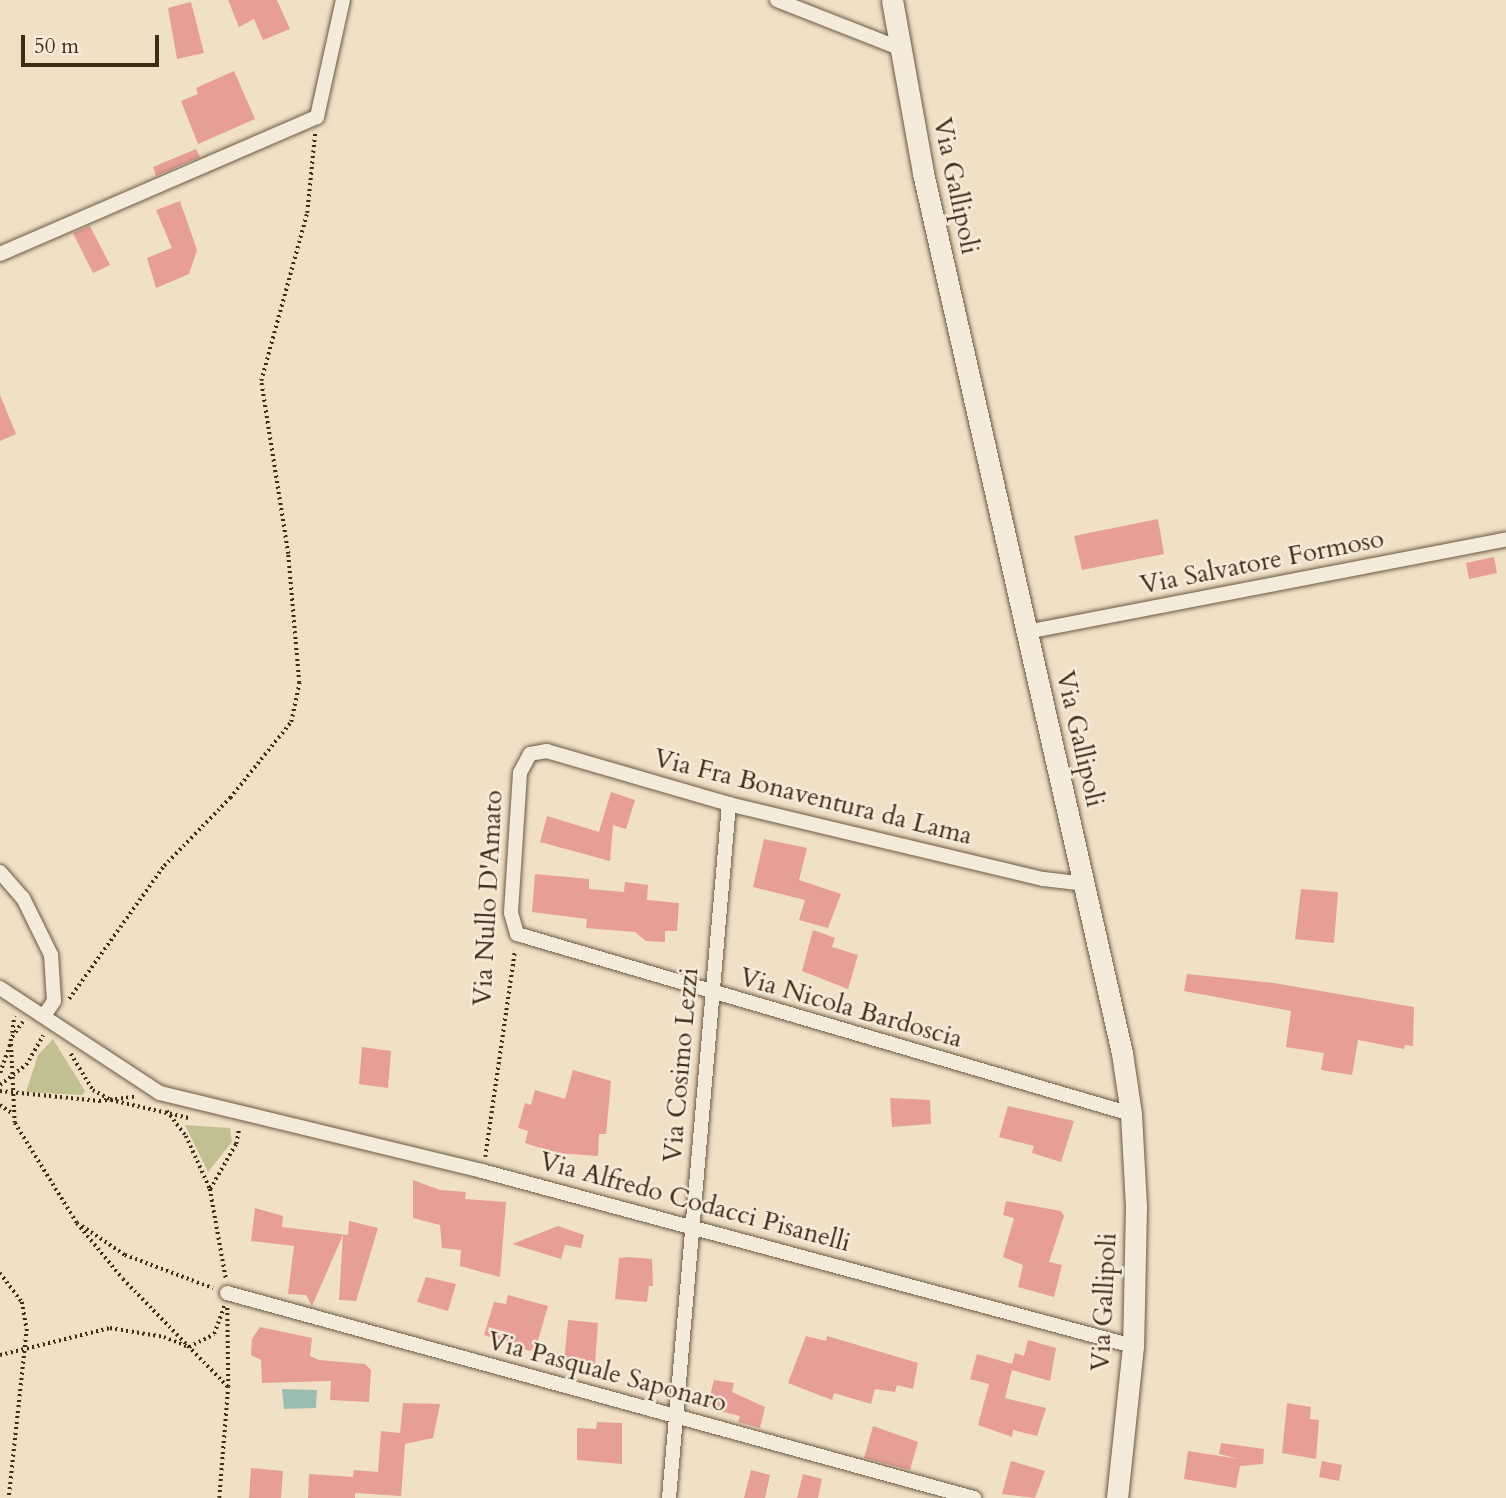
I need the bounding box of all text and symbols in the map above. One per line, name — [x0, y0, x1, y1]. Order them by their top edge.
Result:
scale bar — [24, 21, 163, 65]
text: 50 m — [34, 32, 79, 61]
street label: Via Gallipoli — [926, 115, 986, 257]
street label: Via Salvatore Formoso — [1138, 523, 1386, 601]
street label: Via Gallipoli — [1049, 668, 1111, 810]
street label: Via Fra Bonaventura da Lama — [651, 742, 975, 852]
street label: Via Nullo D'Amato — [467, 789, 509, 1007]
street label: Via Nicola Bardoscia — [736, 961, 966, 1055]
street label: Via Cosimo Lezzi — [657, 966, 705, 1164]
street label: Via Alfredo Codacci Pisanelli — [536, 1145, 854, 1259]
street label: Via Gallipoli — [1085, 1232, 1123, 1372]
street label: Via Pasquale Saponaro — [484, 1325, 730, 1419]

